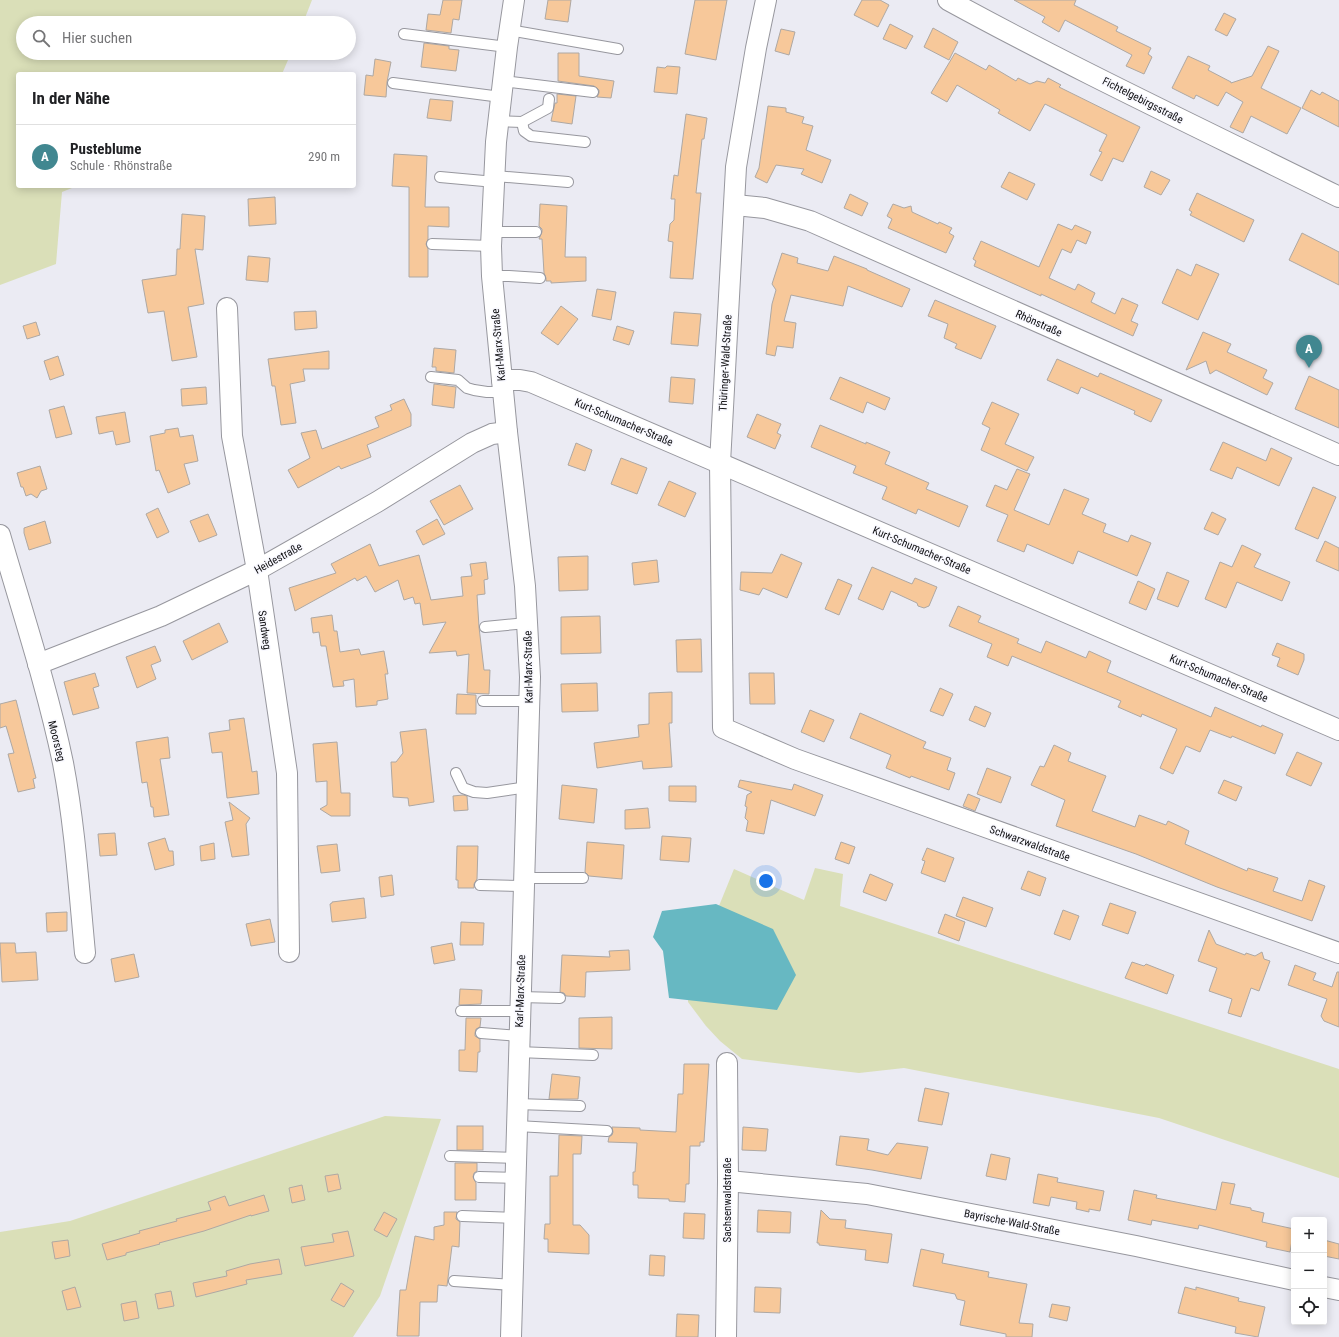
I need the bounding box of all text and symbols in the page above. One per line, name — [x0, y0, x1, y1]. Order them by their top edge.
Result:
search box — [16, 16, 356, 60]
icon: search — [30, 27, 52, 49]
text: Hier suchen — [62, 29, 132, 47]
street label: Fichtelgebirgsstraße — [1100, 74, 1185, 126]
text: In der Nähe — [32, 88, 110, 108]
text: Pusteblume — [70, 140, 141, 158]
text: A — [41, 149, 49, 164]
text: 290 m — [308, 149, 340, 164]
text: Schule · Rhönstraße — [70, 158, 172, 173]
street label: Rhönstraße — [1014, 307, 1064, 339]
street label: Karl-Marx-Straße — [489, 308, 508, 382]
street label: Thüringer-Wald-Straße — [716, 314, 735, 412]
pin: A — [1296, 335, 1322, 368]
street label: Kurt-Schumacher-Straße — [573, 396, 675, 449]
street label: Kurt-Schumacher-Straße — [871, 524, 973, 577]
street label: Heidestraße — [252, 540, 304, 577]
street label: Sandweg — [255, 610, 274, 651]
street label: Karl-Marx-Straße — [521, 631, 536, 703]
street label: Kurt-Schumacher-Straße — [1168, 652, 1270, 705]
street label: Moorsteg — [45, 719, 68, 763]
street label: Schwarzwaldstraße — [988, 823, 1072, 864]
your location — [756, 871, 776, 891]
street label: Karl-Marx-Straße — [513, 955, 528, 1028]
street label: Sachsenwaldstraße — [721, 1158, 734, 1242]
street label: Bayrische-Wald-Straße — [963, 1207, 1061, 1238]
map controls — [1291, 1217, 1327, 1325]
button: + — [1291, 1217, 1327, 1253]
button: − — [1291, 1253, 1327, 1289]
button: locate — [1291, 1289, 1327, 1325]

